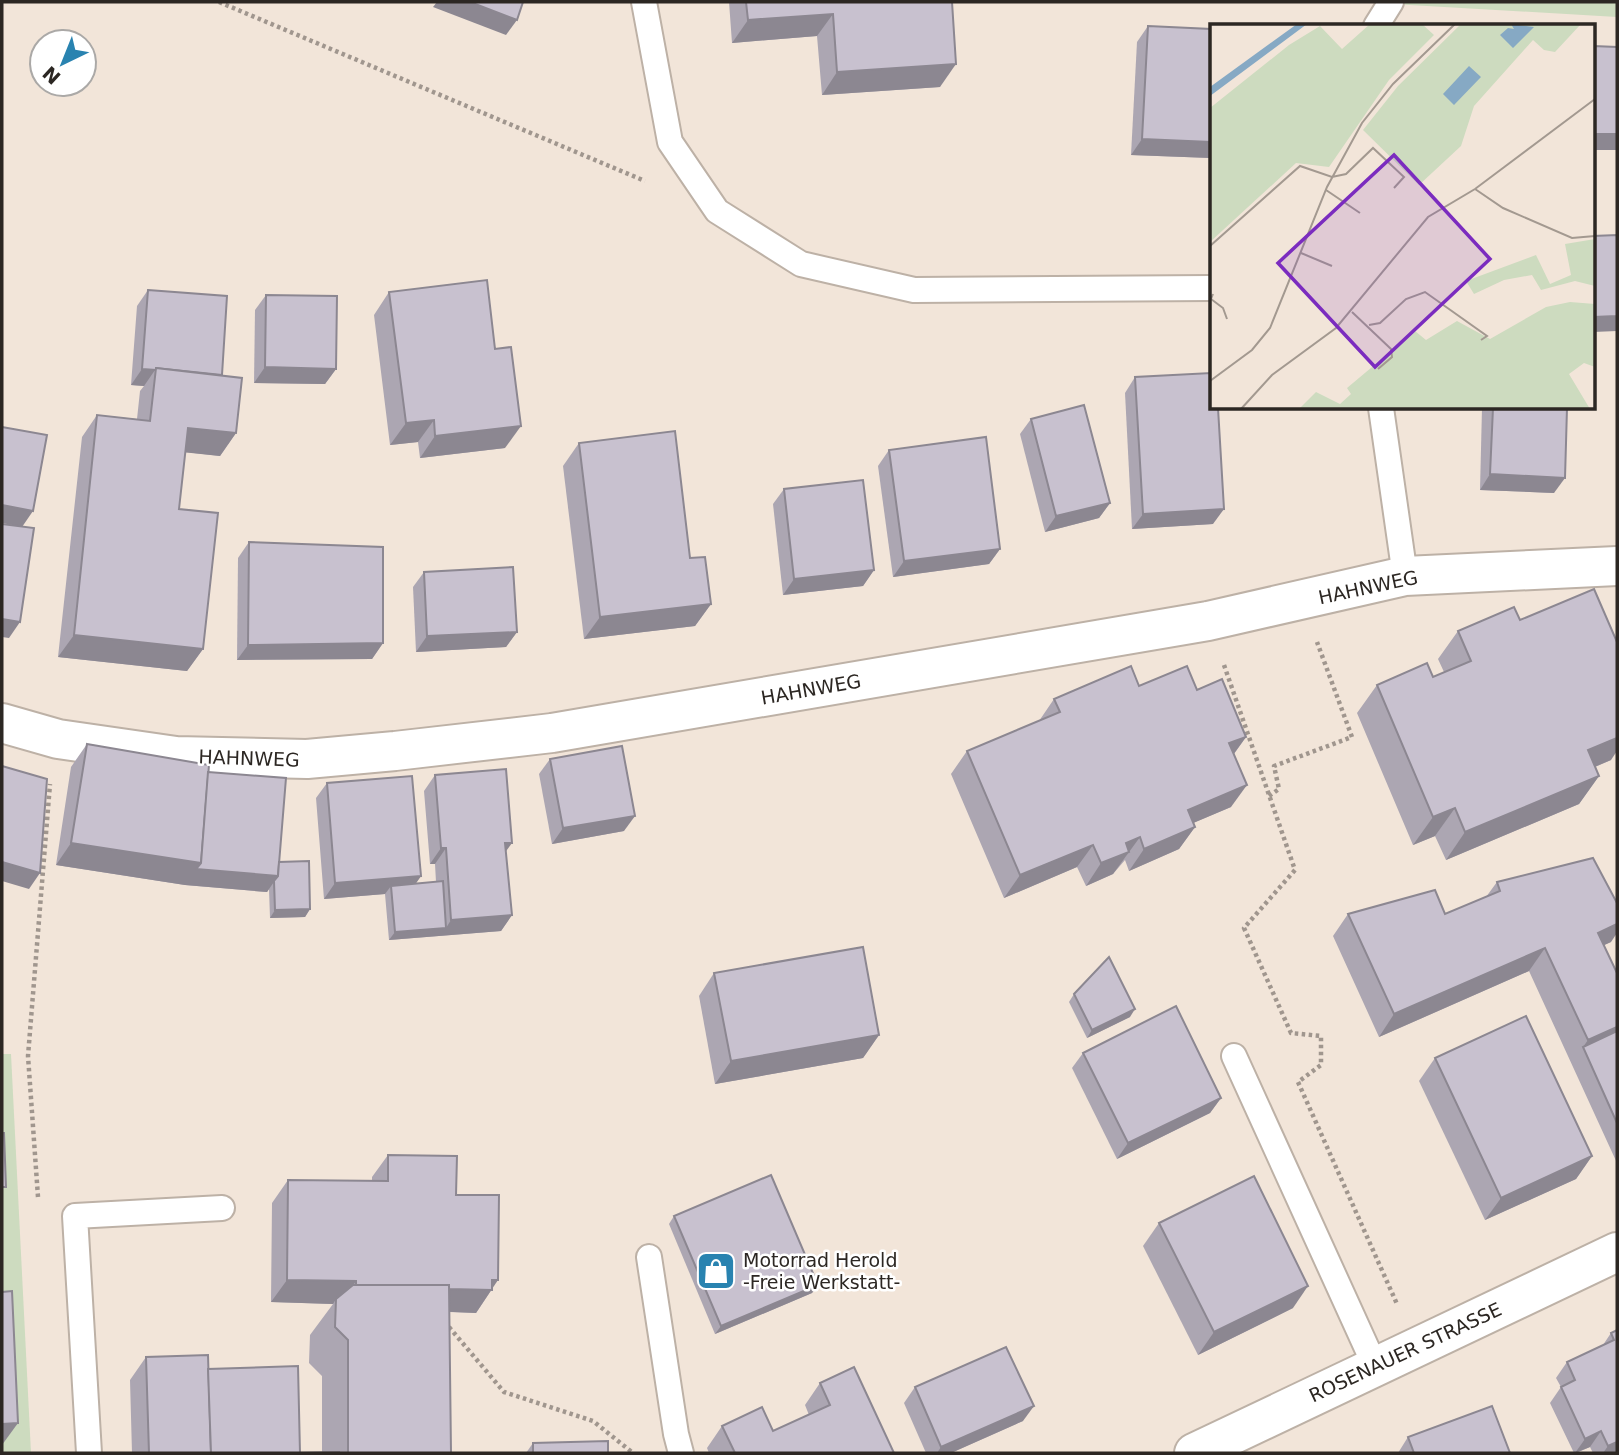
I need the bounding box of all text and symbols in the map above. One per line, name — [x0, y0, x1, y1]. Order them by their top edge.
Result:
inset map — [1210, 24, 1594, 410]
north arrow — [28, 28, 98, 98]
text: N — [38, 62, 65, 89]
street label: HAHNWEG — [1316, 566, 1420, 608]
street label: HAHNWEG — [759, 669, 863, 709]
street label: HAHNWEG — [198, 745, 300, 771]
place label: Motorrad Herold -Freie Werkstatt- — [743, 1249, 900, 1293]
shop icon: Motorrad Herold -Freie Werkstatt- — [695, 1250, 737, 1292]
street label: ROSENAUER STRASSE — [1305, 1298, 1505, 1406]

